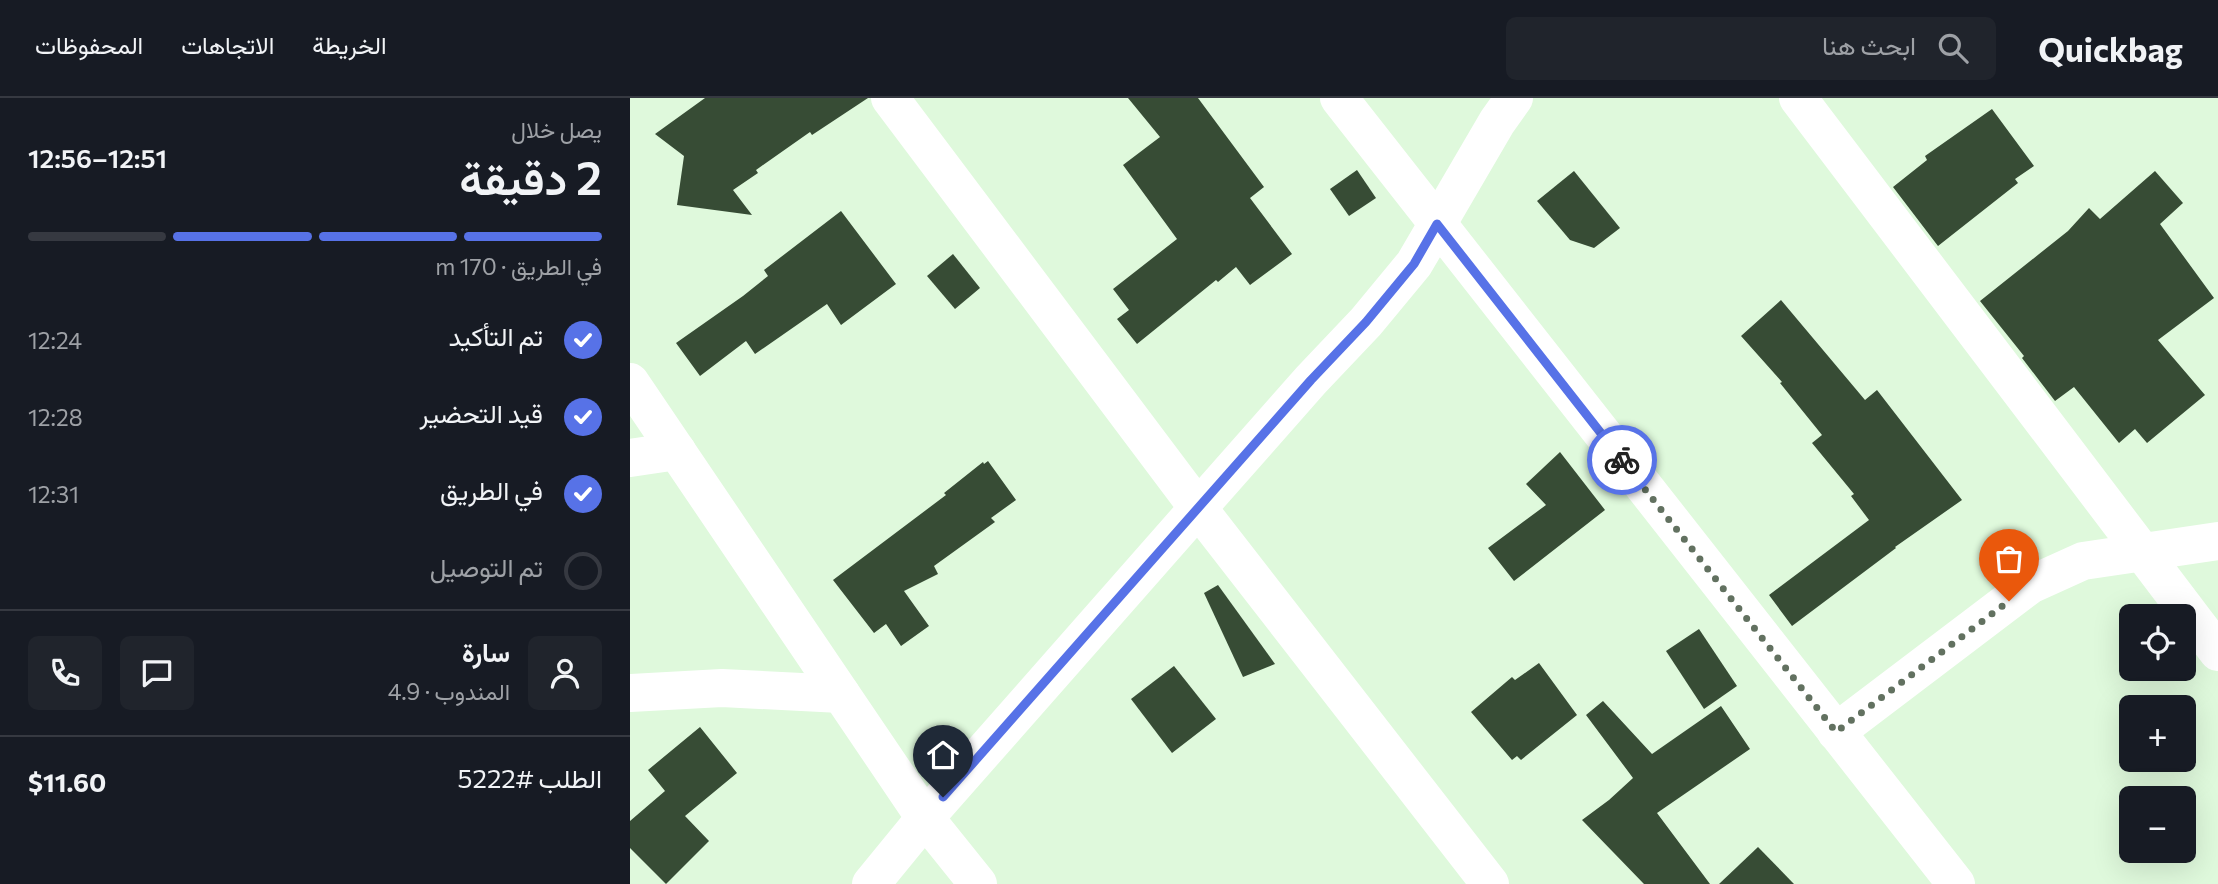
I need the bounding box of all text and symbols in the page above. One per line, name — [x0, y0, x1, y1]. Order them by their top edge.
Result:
search box — [1506, 17, 1996, 80]
text: Quickbag — [2038, 28, 2183, 69]
text: ابحث هنا — [1822, 29, 1916, 60]
icon: search — [1934, 29, 1972, 67]
text: المحفوظات — [35, 30, 143, 59]
text: الاتجاهات — [181, 30, 274, 59]
text: الخريطة — [312, 30, 387, 59]
text: يصل خلال — [511, 115, 602, 143]
text: 12:51–12:56 — [28, 142, 167, 173]
text: 2 دقيقة — [459, 148, 602, 204]
text: في الطريق · 170 m — [435, 252, 602, 280]
text: تم التأكيد — [448, 320, 543, 351]
icon: check — [564, 321, 602, 359]
text: 12:24 — [28, 326, 82, 354]
text: قيد التحضير — [420, 397, 543, 428]
icon: check — [564, 398, 602, 436]
text: 12:28 — [28, 403, 83, 431]
courier — [1587, 425, 1657, 495]
icon: bike — [1603, 441, 1641, 479]
text: في الطريق — [440, 474, 543, 505]
icon: check — [564, 475, 602, 513]
text: 12:31 — [28, 480, 79, 508]
pin — [1979, 529, 2039, 601]
icon: bag — [1990, 540, 2028, 578]
text: تم التوصيل — [430, 551, 543, 582]
map controls — [2119, 604, 2196, 863]
button: locate — [2119, 604, 2196, 681]
button: phone — [28, 636, 102, 710]
button: chat — [120, 636, 194, 710]
text: سارة — [462, 636, 510, 667]
button: person — [528, 636, 602, 710]
text: المندوب · 4.9 — [388, 677, 510, 705]
button: + — [2119, 695, 2196, 772]
pin — [913, 725, 973, 797]
icon: home — [924, 736, 962, 774]
text: الطلب #5222 — [458, 762, 602, 793]
text: $11.60 — [28, 766, 106, 797]
button: − — [2119, 786, 2196, 863]

